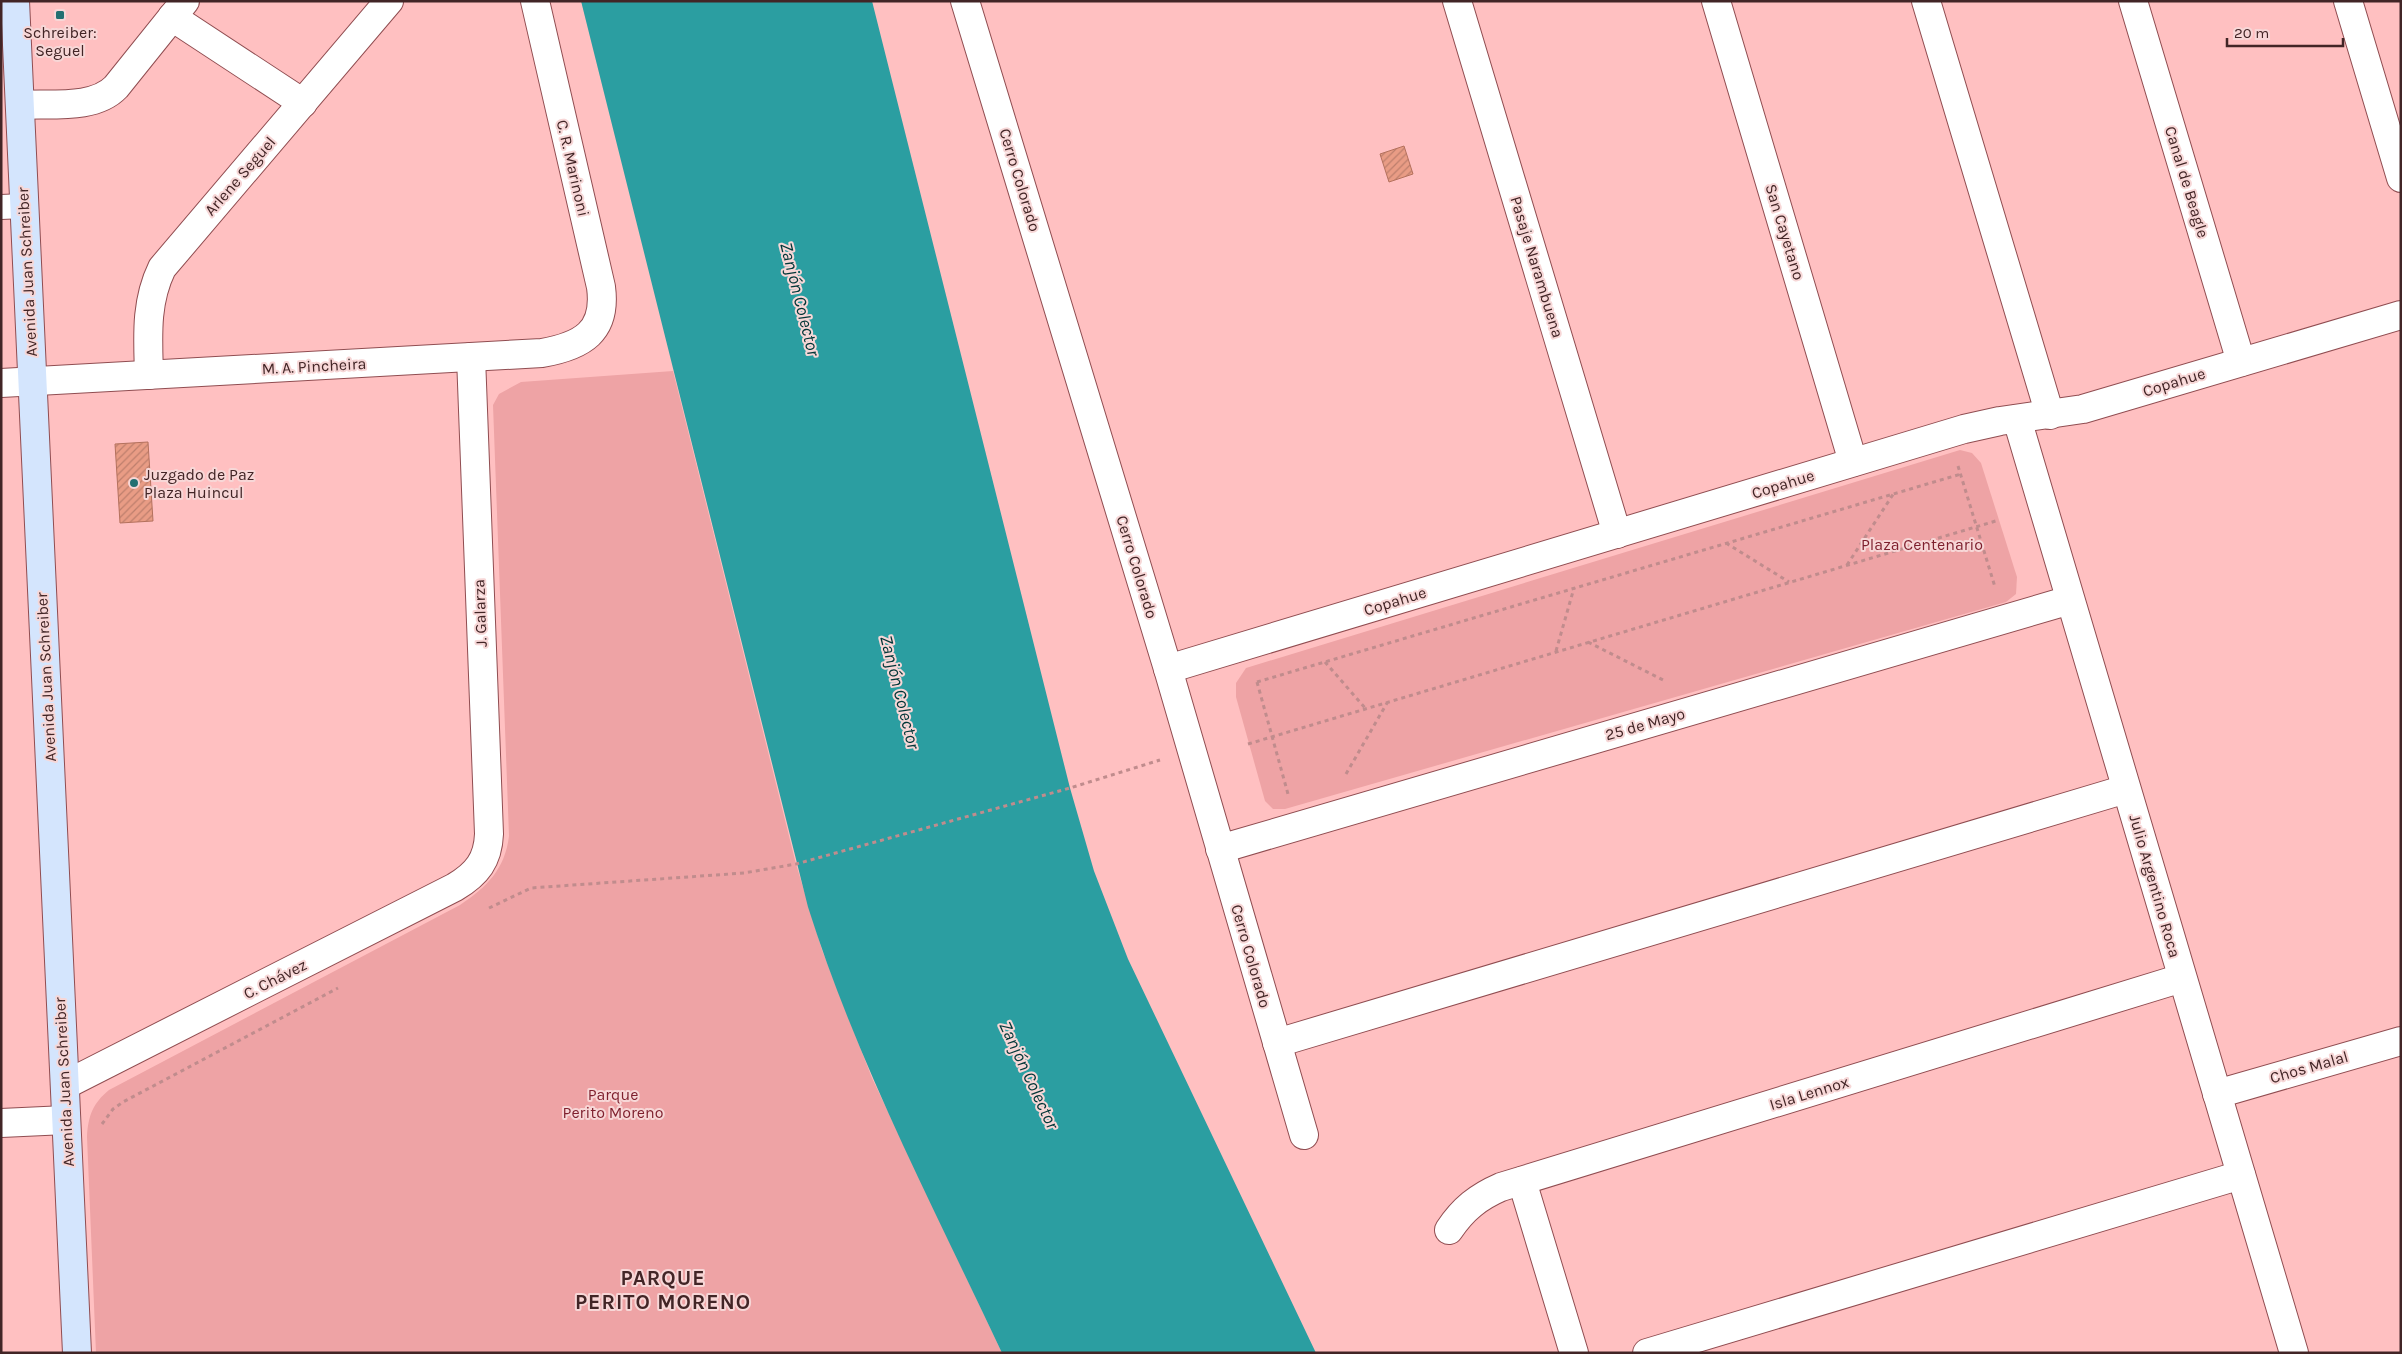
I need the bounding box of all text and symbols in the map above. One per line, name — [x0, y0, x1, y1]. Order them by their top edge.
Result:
marker: Schreiber: Seguel — [54, 9, 66, 21]
scale bar — [2227, 15, 2343, 47]
place label: Schreiber: Seguel — [23, 23, 97, 60]
text: 20 m — [2234, 24, 2269, 42]
street label: C. R. Marinoni — [553, 118, 593, 218]
street label: Canal de Beagle — [2161, 124, 2213, 240]
street label: Cerro Colorado — [995, 126, 1045, 234]
street label: Arlene Seguel — [200, 133, 280, 219]
street label: San Cayetano — [1761, 182, 1809, 282]
street label: Avenida Juan Schreiber — [13, 186, 41, 357]
street label: Pasaje Narambuena — [1506, 194, 1568, 340]
water label: Zanjón Colector — [775, 240, 825, 359]
street label: M. A. Pincheira — [261, 354, 367, 378]
street label: Copahue — [2140, 364, 2208, 400]
place label: Juzgado de Paz Plaza Huincul — [144, 465, 254, 502]
street label: Copahue — [1749, 466, 1817, 502]
marker: Juzgado de Paz Plaza Huincul — [128, 477, 140, 489]
street label: Cerro Colorado — [1112, 513, 1162, 621]
park label: Plaza Centenario — [1861, 535, 1983, 554]
street label: J. Galarza — [469, 579, 491, 647]
street label: Copahue — [1361, 583, 1429, 619]
street label: Avenida Juan Schreiber — [32, 591, 60, 762]
water label: Zanjón Colector — [875, 633, 925, 752]
street label: 25 de Mayo — [1603, 704, 1687, 744]
street label: Julio Argentino Roca — [2125, 812, 2185, 960]
street label: Cerro Colorado — [1227, 902, 1275, 1010]
street label: C. Chávez — [240, 955, 310, 1003]
street label: Avenida Juan Schreiber — [50, 996, 78, 1167]
water label: Zanjón Colector — [994, 1017, 1064, 1133]
street label: Chos Malal — [2268, 1047, 2350, 1087]
street label: Isla Lennox — [1767, 1072, 1851, 1114]
park label: Parque Perito Moreno — [563, 1085, 663, 1122]
district label: PARQUE PERITO MORENO — [575, 1266, 751, 1314]

